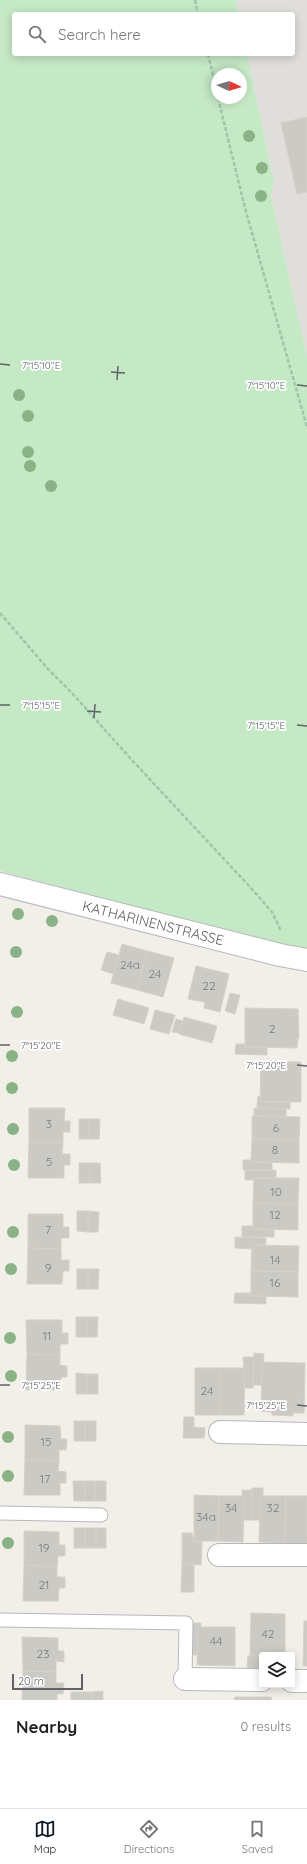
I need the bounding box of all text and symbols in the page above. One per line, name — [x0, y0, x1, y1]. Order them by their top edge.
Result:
search box — [12, 12, 295, 56]
icon: search — [26, 23, 48, 45]
text: Search here — [58, 25, 141, 44]
north arrow — [211, 68, 247, 104]
text: 7°15'10"E — [22, 359, 61, 372]
text: 7°15'10"E — [247, 379, 286, 392]
text: 7°15'15"E — [22, 699, 60, 712]
text: 7°15'15"E — [247, 719, 285, 732]
street label: KATHARINENSTRASSE — [80, 897, 226, 949]
house number: 24a — [120, 957, 140, 972]
house number: 24 — [149, 966, 161, 981]
house number: 22 — [202, 978, 216, 993]
house number: 2 — [269, 1021, 276, 1036]
text: 7°15'20"E — [21, 1039, 62, 1052]
text: 7°15'20"E — [246, 1059, 287, 1072]
house number: 3 — [46, 1116, 52, 1131]
house number: 6 — [273, 1120, 280, 1135]
house number: 8 — [272, 1142, 278, 1157]
house number: 5 — [46, 1154, 52, 1169]
house number: 10 — [270, 1184, 282, 1199]
house number: 12 — [269, 1207, 281, 1222]
house number: 7 — [45, 1222, 51, 1237]
house number: 14 — [270, 1252, 280, 1267]
house number: 9 — [45, 1260, 52, 1275]
house number: 16 — [270, 1275, 281, 1290]
house number: 11 — [43, 1328, 51, 1343]
text: 7°15'25"E — [21, 1379, 61, 1392]
house number: 24 — [201, 1383, 213, 1398]
text: 7°15'25"E — [246, 1399, 286, 1412]
house number: 15 — [41, 1434, 51, 1449]
house number: 17 — [40, 1471, 50, 1486]
house number: 34 — [225, 1500, 237, 1515]
house number: 32 — [267, 1500, 280, 1515]
house number: 34a — [196, 1509, 216, 1524]
house number: 19 — [38, 1540, 50, 1555]
house number: 21 — [38, 1577, 50, 1592]
house number: 42 — [262, 1626, 275, 1641]
house number: 44 — [210, 1633, 222, 1648]
house number: 23 — [37, 1646, 49, 1661]
map controls — [259, 1652, 295, 1688]
button: layers — [259, 1652, 295, 1688]
scale bar — [12, 1672, 83, 1691]
text: 20 m — [18, 1674, 44, 1688]
text: Nearby — [16, 1716, 77, 1737]
text: 0 results — [240, 1718, 291, 1734]
tab: Map — [34, 1818, 56, 1856]
tab: Directions — [124, 1818, 174, 1856]
tab: Saved — [242, 1818, 273, 1856]

